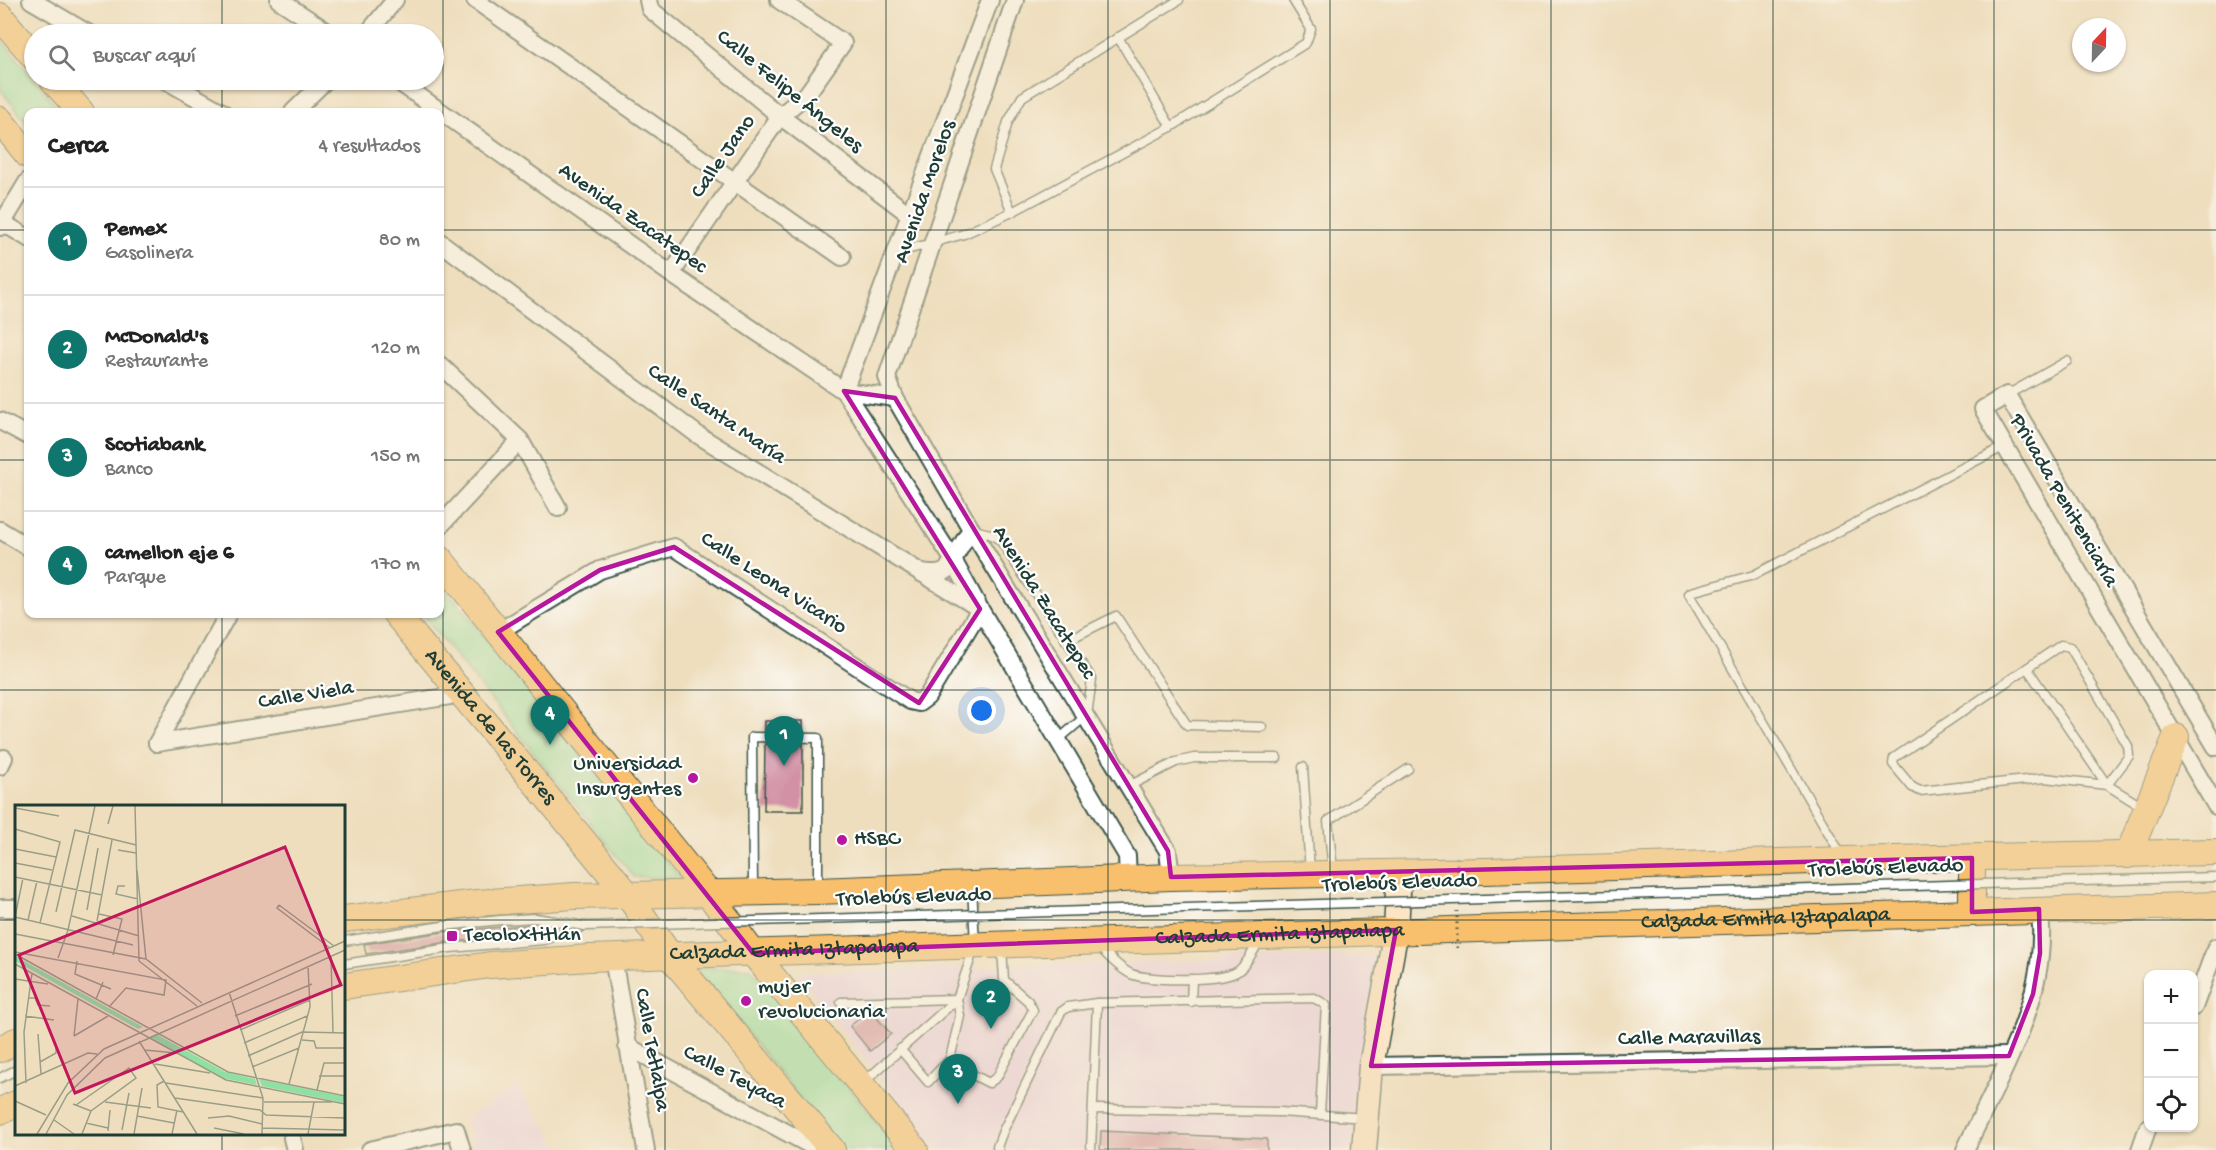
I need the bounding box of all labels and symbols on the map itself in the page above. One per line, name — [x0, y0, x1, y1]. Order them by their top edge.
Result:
north arrow — [2072, 18, 2126, 72]
street label: Calle Felipe Ángeles — [710, 25, 868, 160]
street label: Calle Jano — [686, 110, 762, 204]
street label: Avenida Morelos — [889, 116, 963, 267]
street label: Avenida Zacatepec — [553, 158, 713, 281]
street label: Calle Santa María — [642, 359, 791, 471]
street label: Privada Penitenciaría — [2002, 409, 2124, 593]
street label: Avenida Zacatepec — [985, 522, 1101, 686]
street label: Calle Leona Vicario — [695, 527, 851, 641]
street label: Avenida de las Torres — [418, 644, 562, 811]
street label: Calle Viela — [257, 676, 356, 716]
pin: 4 — [530, 696, 570, 745]
your location — [967, 696, 996, 725]
pin: 1 — [764, 716, 804, 766]
place label: Universidad Insurgentes — [573, 752, 683, 803]
marker: Universidad Insurgentes — [686, 771, 700, 785]
inset map — [15, 805, 345, 1135]
place label: HSBC — [854, 827, 902, 853]
marker: HSBC — [835, 833, 849, 847]
street label: Trolebús Elevado — [1806, 853, 1964, 885]
street label: Trolebús Elevado — [1320, 868, 1478, 900]
street label: Trolebús Elevado — [834, 882, 992, 914]
street label: Calzada Ermita Iztapalapa — [1641, 903, 1891, 937]
street label: Calzada Ermita Iztapalapa — [1155, 918, 1406, 953]
place label: Tecoloxtitlán — [462, 923, 581, 949]
marker: Tecoloxtitlán — [445, 929, 459, 943]
street label: Calzada Ermita Iztapalapa — [669, 934, 920, 968]
place label: mujer revolucionaria — [758, 975, 885, 1026]
pin: 2 — [972, 980, 1010, 1029]
street label: Calle Tetlalpa — [627, 987, 675, 1114]
marker: mujer revolucionaria — [739, 994, 753, 1008]
street label: Calle Maravillas — [1618, 1025, 1761, 1053]
street label: Calle Teyaca — [678, 1040, 791, 1116]
pin: 3 — [938, 1054, 978, 1104]

